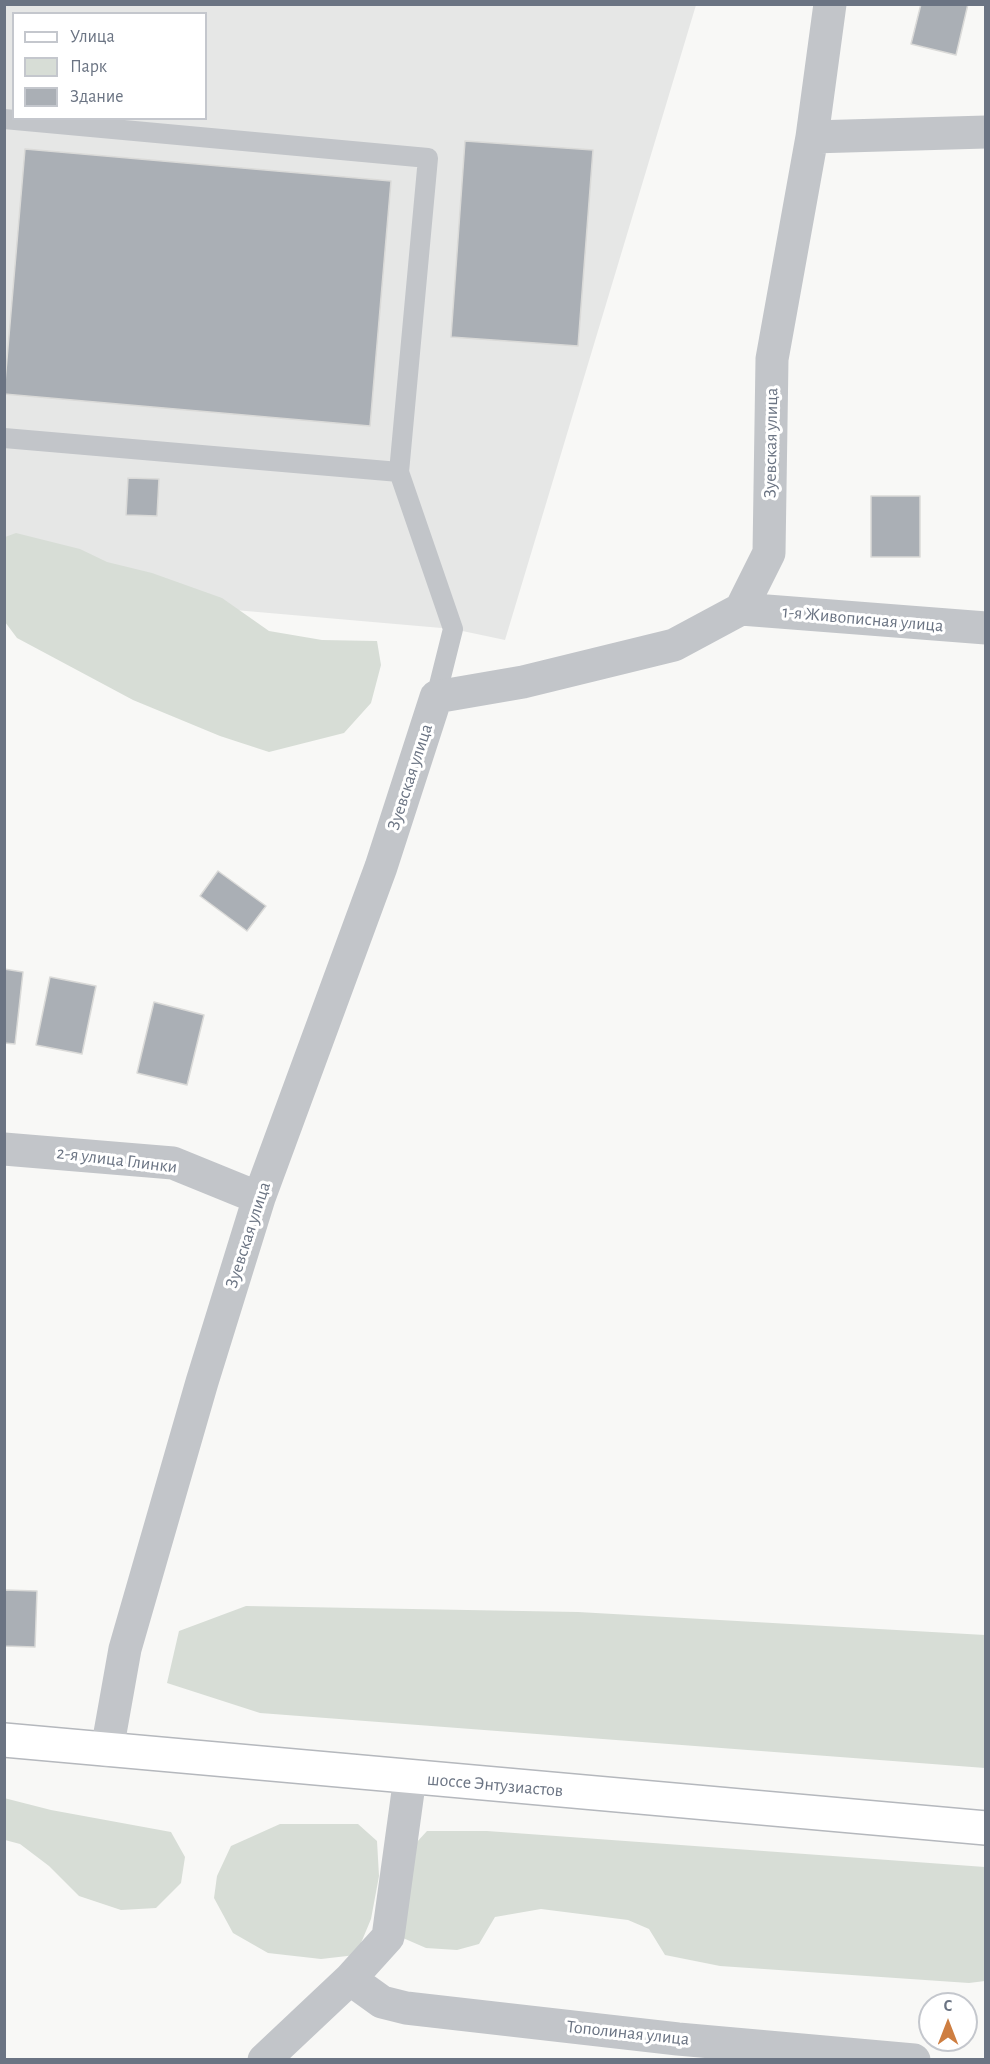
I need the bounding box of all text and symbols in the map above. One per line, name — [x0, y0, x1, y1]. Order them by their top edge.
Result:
legend — [12, 12, 207, 120]
text: Улица — [70, 28, 115, 46]
text: Парк — [70, 58, 107, 76]
text: Здание — [70, 88, 124, 106]
street label: Зуевская улица — [759, 388, 783, 498]
street label: 1-я Живописная улица — [782, 601, 944, 637]
street label: Зуевская улица — [383, 721, 437, 833]
street label: 2-я улица Глинки — [55, 1142, 179, 1178]
street label: Зуевская улица — [221, 1179, 275, 1291]
street label: шоссе Энтузиастов — [426, 1768, 564, 1802]
north arrow — [918, 1992, 978, 2052]
text: С — [944, 1998, 952, 2014]
street label: Тополиная улица — [566, 2016, 690, 2050]

